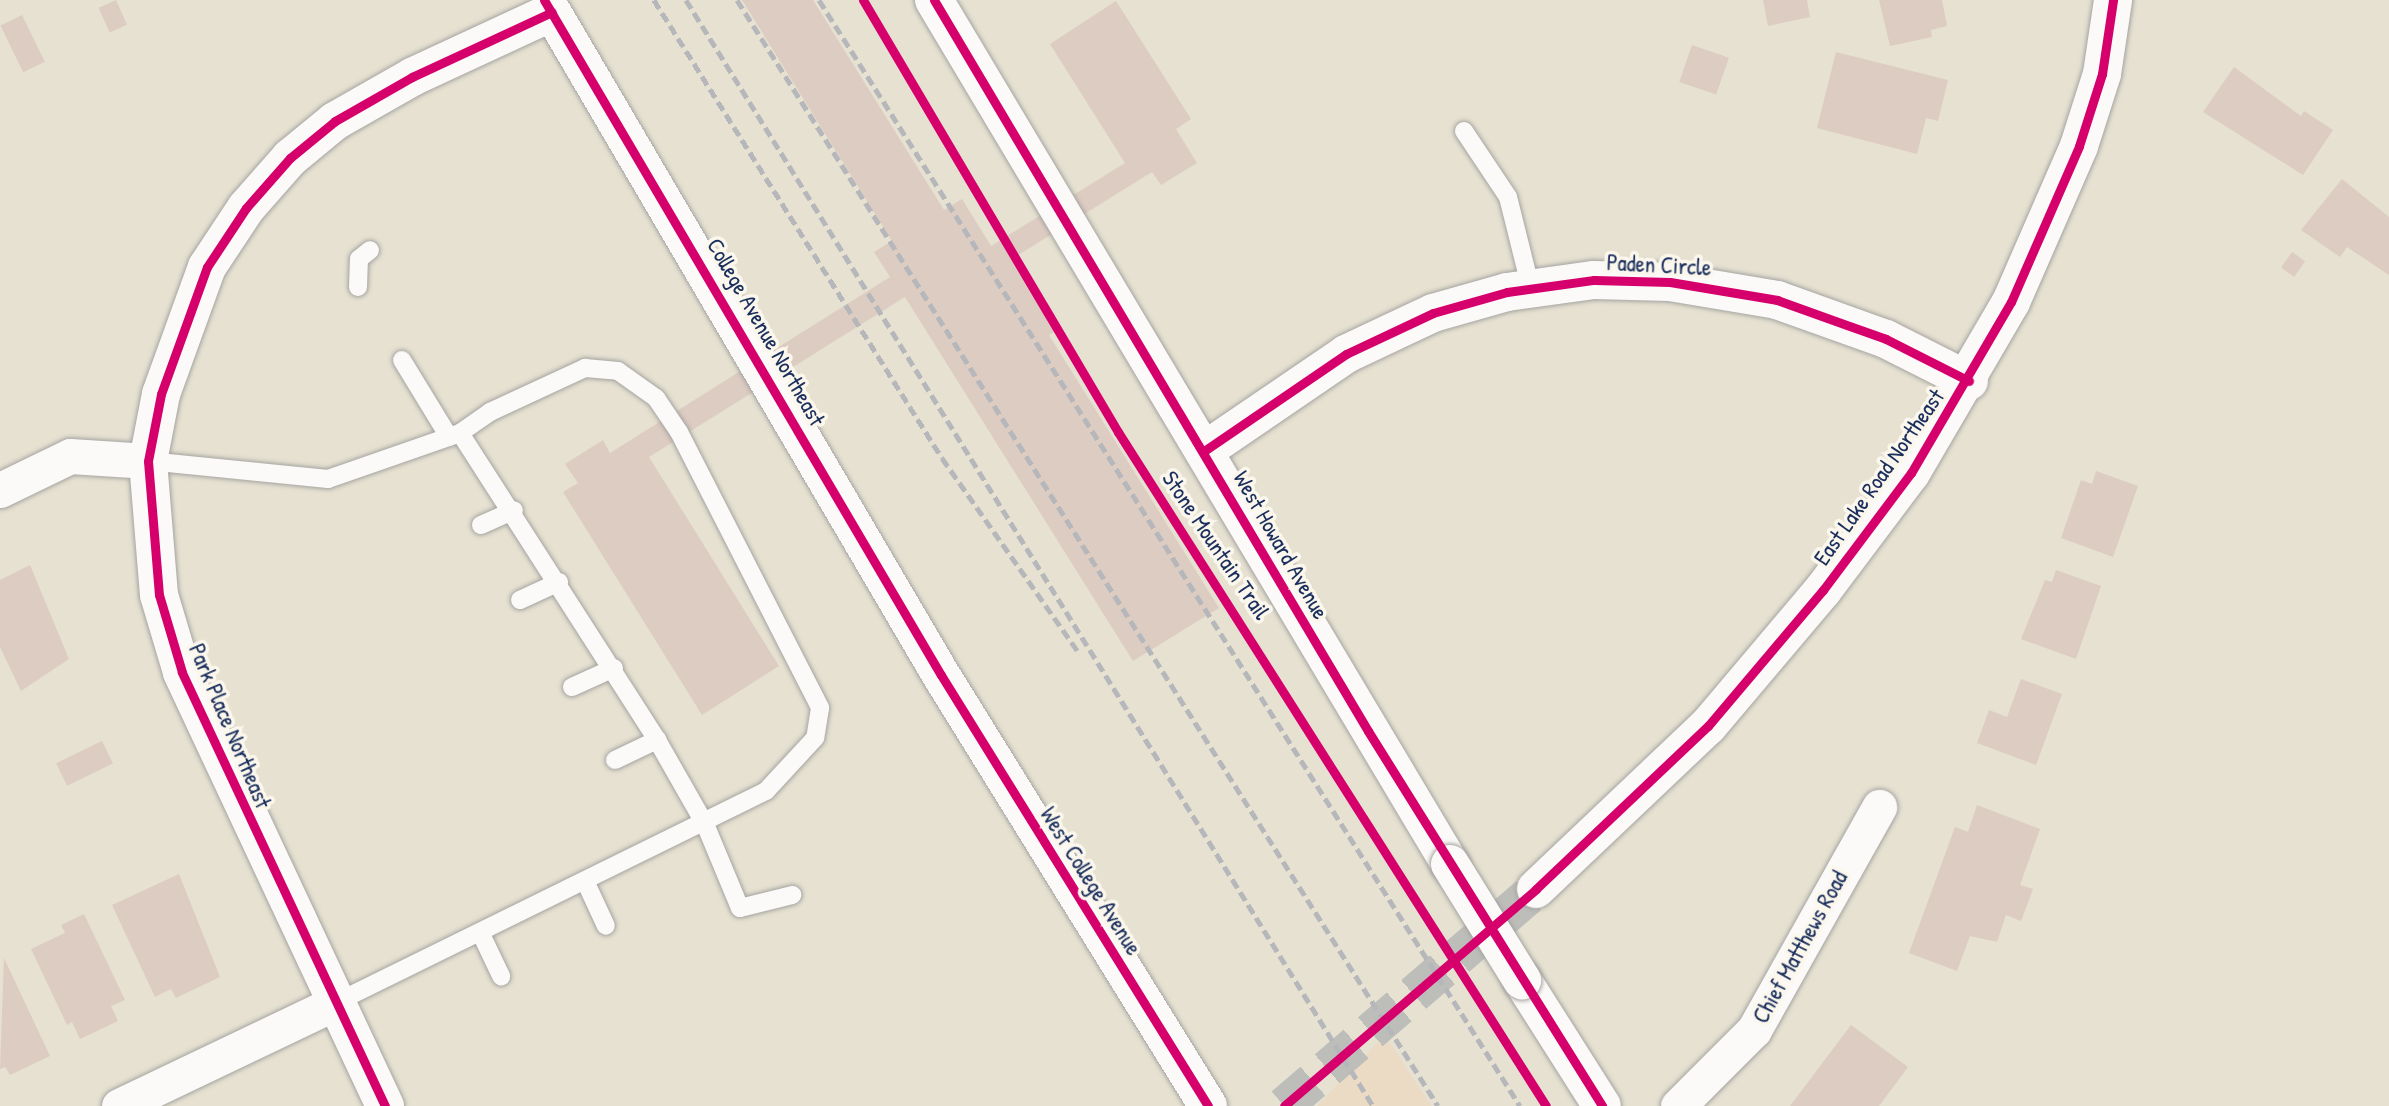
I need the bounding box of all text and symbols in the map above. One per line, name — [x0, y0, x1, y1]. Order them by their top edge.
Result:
street label: College Avenue Northeast — [701, 233, 831, 431]
street label: Paden Circle — [1606, 248, 1712, 282]
street label: East Lake Road Northeast — [1808, 384, 1950, 570]
street label: Stone Mountain Trail — [1156, 466, 1276, 624]
street label: West Howard Avenue — [1227, 466, 1335, 624]
street label: Park Place Northeast — [183, 640, 277, 812]
street label: West College Avenue — [1034, 802, 1148, 960]
street label: Chief Matthews Road — [1747, 866, 1853, 1028]

